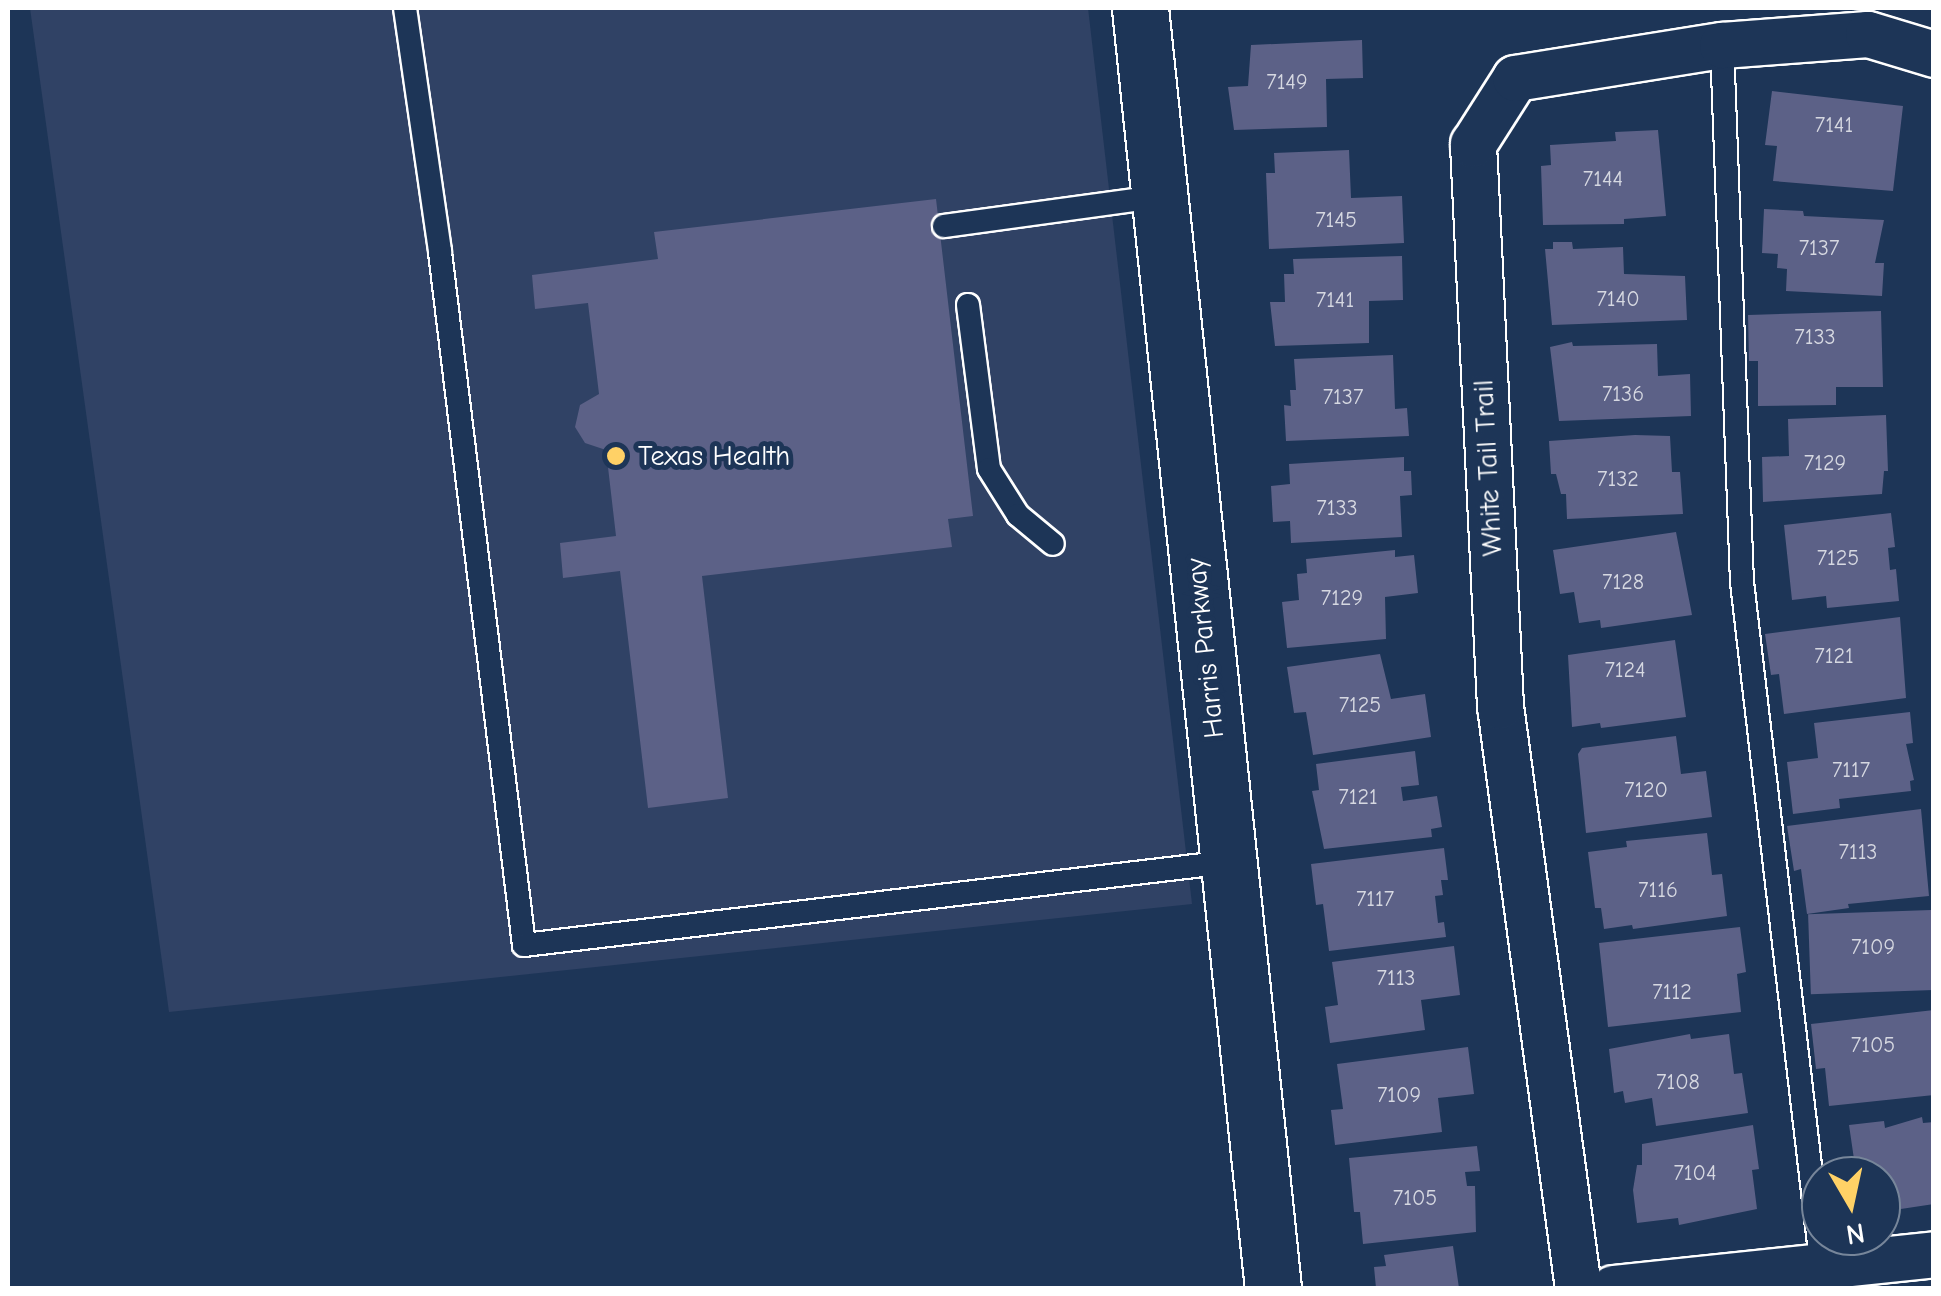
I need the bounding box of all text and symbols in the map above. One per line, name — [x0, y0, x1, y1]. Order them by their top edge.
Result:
house number: 7149 — [1266, 70, 1308, 96]
house number: 7141 — [1815, 113, 1853, 139]
house number: 7144 — [1583, 167, 1623, 193]
house number: 7145 — [1315, 208, 1357, 234]
house number: 7137 — [1799, 236, 1839, 262]
house number: 7140 — [1596, 287, 1640, 313]
house number: 7141 — [1316, 288, 1354, 314]
house number: 7133 — [1794, 325, 1836, 351]
street label: White Tail Trail — [1467, 379, 1509, 557]
house number: 7136 — [1602, 382, 1644, 408]
house number: 7137 — [1323, 385, 1363, 411]
place label: Texas Health — [638, 439, 790, 473]
marker: Texas Health — [603, 443, 629, 469]
house number: 7129 — [1804, 451, 1846, 477]
house number: 7132 — [1597, 467, 1639, 493]
house number: 7133 — [1316, 496, 1358, 522]
house number: 7125 — [1817, 546, 1859, 572]
street label: Harris Parkway — [1179, 556, 1231, 740]
house number: 7128 — [1602, 570, 1644, 596]
house number: 7129 — [1321, 586, 1363, 612]
house number: 7121 — [1814, 644, 1854, 670]
house number: 7124 — [1604, 658, 1646, 684]
house number: 7125 — [1339, 693, 1381, 719]
house number: 7117 — [1832, 758, 1870, 784]
house number: 7120 — [1624, 778, 1668, 804]
house number: 7121 — [1338, 785, 1378, 811]
house number: 7113 — [1839, 840, 1877, 866]
house number: 7116 — [1638, 878, 1678, 904]
house number: 7117 — [1356, 887, 1394, 913]
house number: 7109 — [1851, 935, 1895, 961]
house number: 7113 — [1377, 966, 1415, 992]
house number: 7112 — [1652, 980, 1692, 1006]
house number: 7105 — [1851, 1033, 1895, 1059]
house number: 7108 — [1656, 1070, 1700, 1096]
house number: 7109 — [1377, 1083, 1421, 1109]
north arrow — [1801, 1156, 1901, 1256]
house number: 7104 — [1673, 1161, 1717, 1187]
house number: 7105 — [1393, 1186, 1437, 1212]
text: N — [1844, 1216, 1867, 1251]

